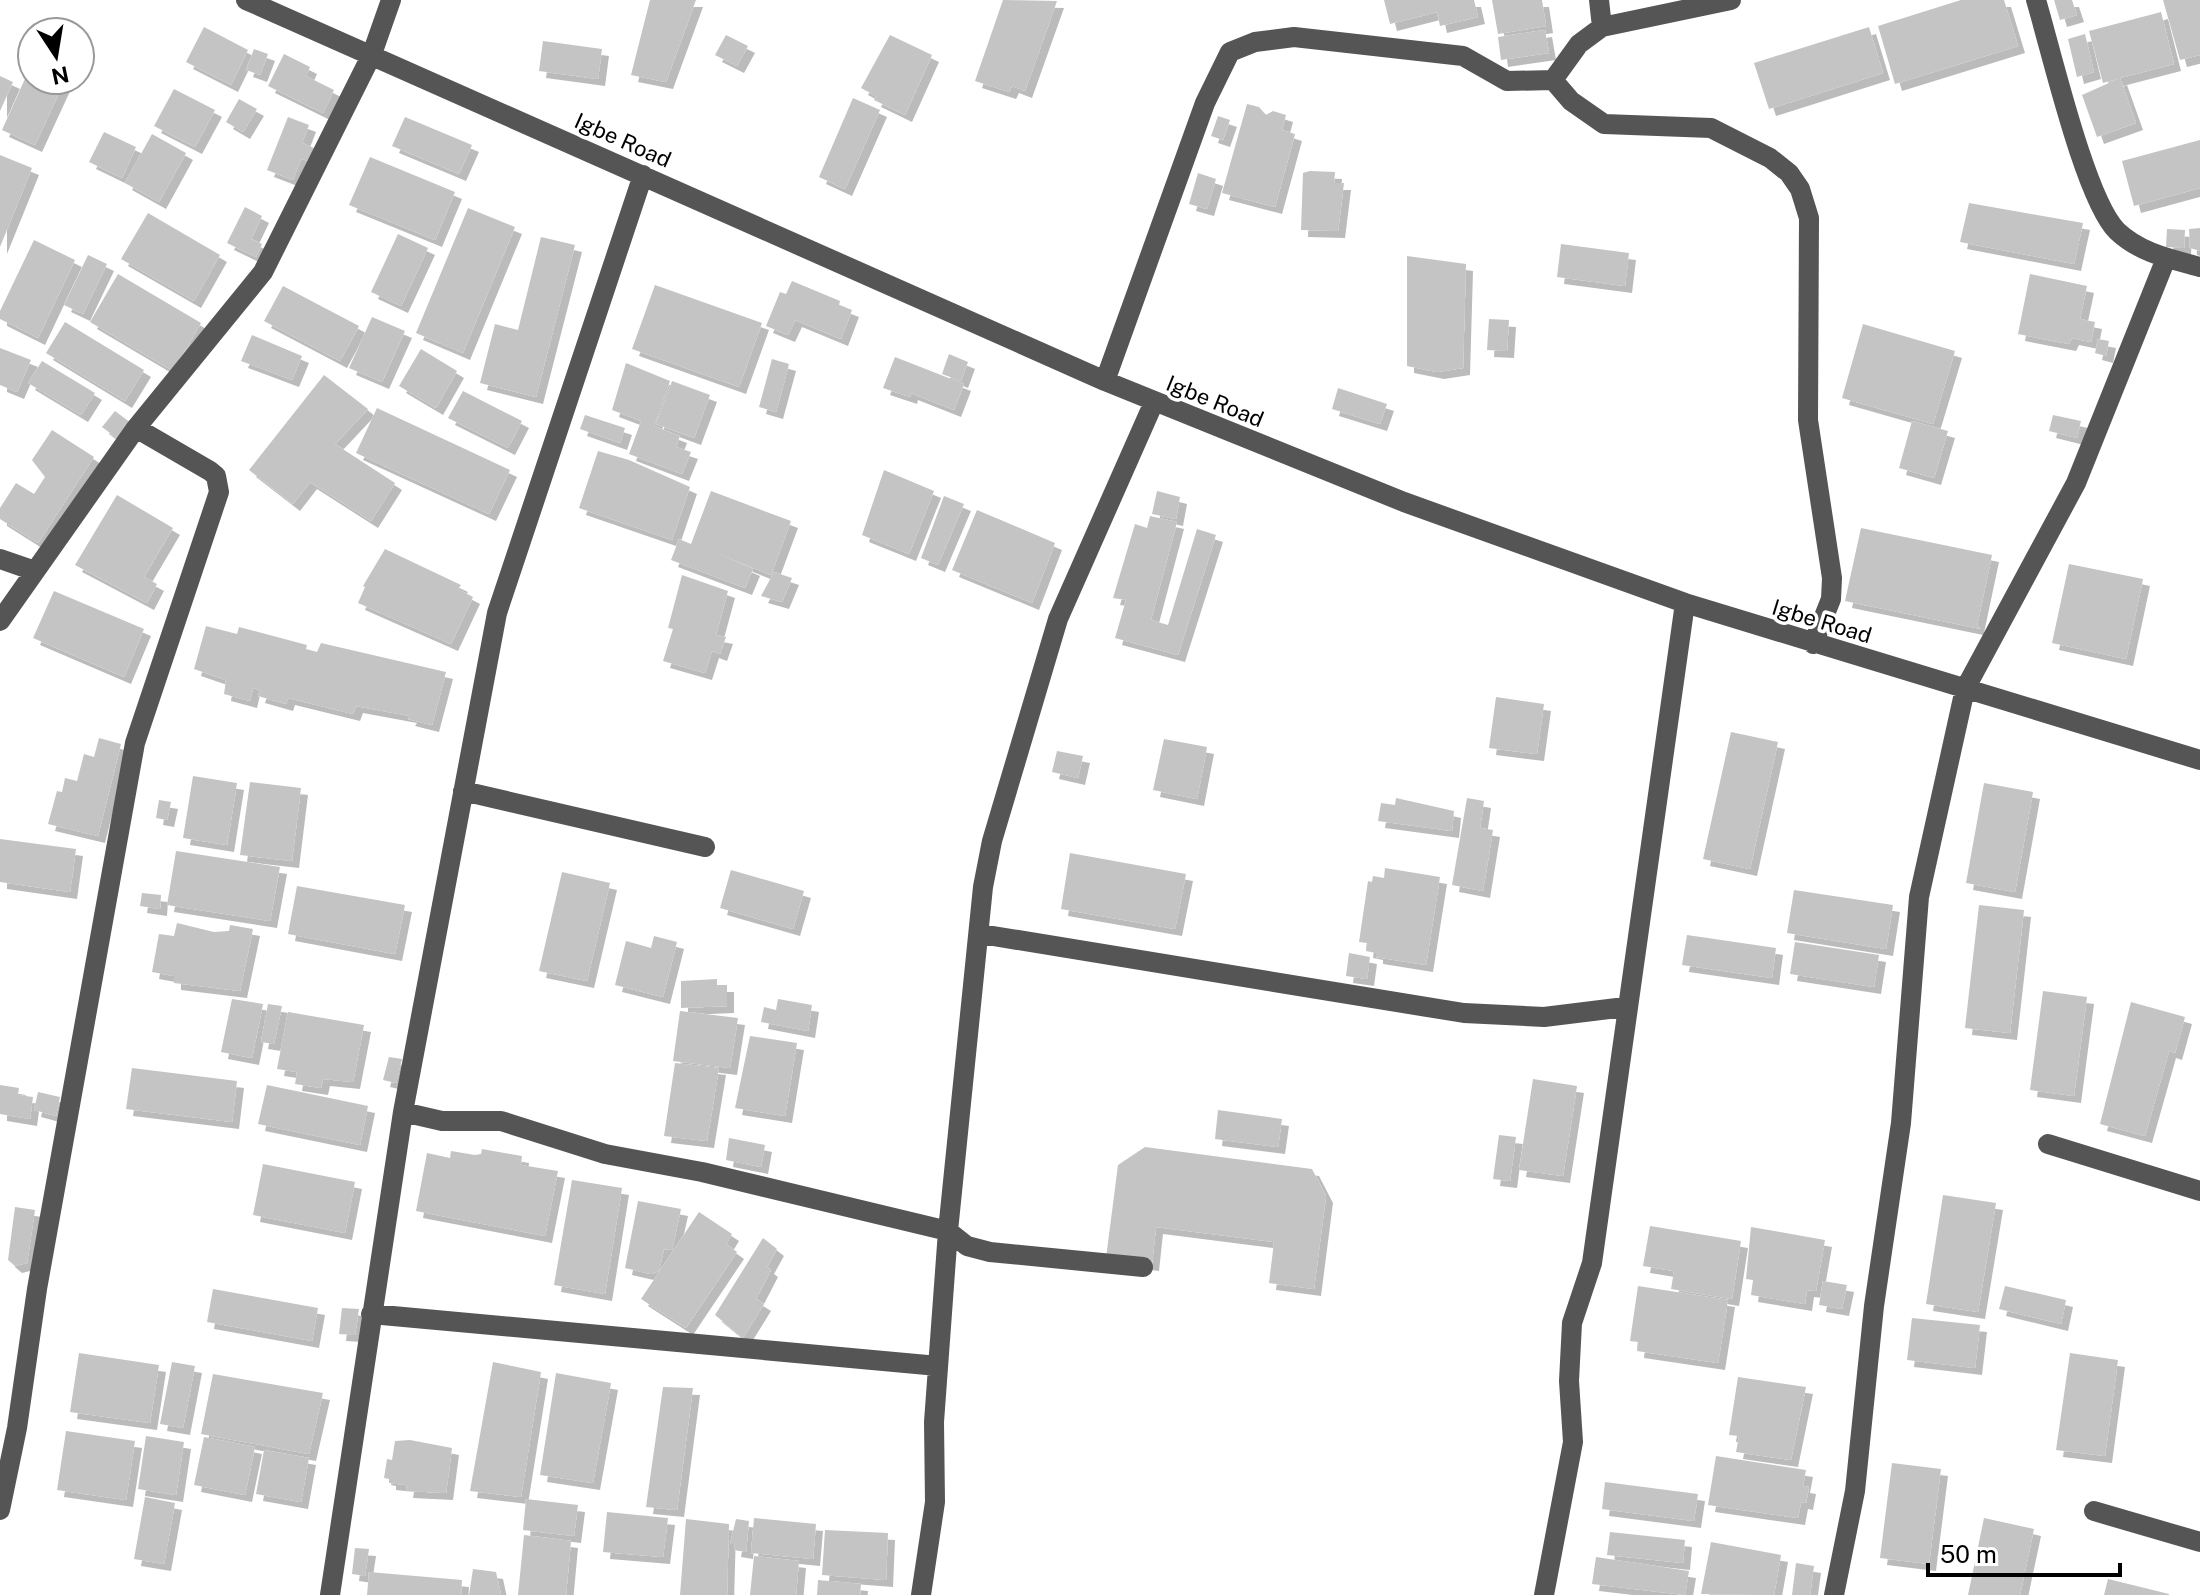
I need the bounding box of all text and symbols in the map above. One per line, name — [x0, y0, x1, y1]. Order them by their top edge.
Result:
north arrow — [16, 16, 96, 96]
text: N — [49, 61, 71, 90]
street label: Igbe Road — [571, 107, 675, 173]
street label: Igbe Road — [1163, 370, 1267, 432]
street label: Igbe Road — [1769, 594, 1875, 648]
scale bar — [1928, 1527, 2120, 1577]
text: 50 m — [1940, 1540, 1997, 1568]

